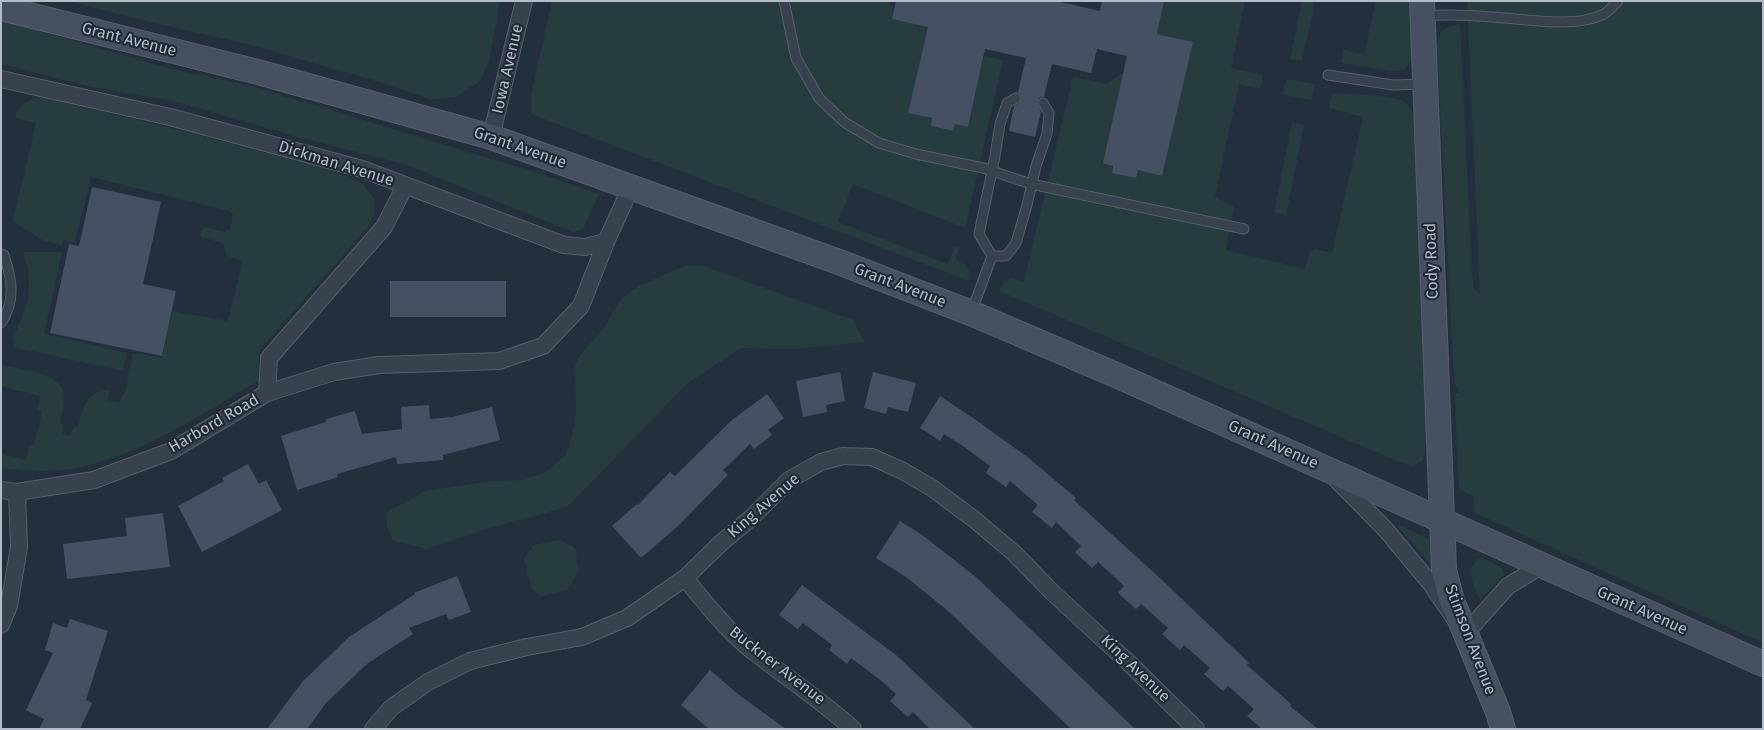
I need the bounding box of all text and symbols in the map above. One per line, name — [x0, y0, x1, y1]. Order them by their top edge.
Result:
street label: Grant Avenue — [80, 19, 178, 61]
street label: Iowa Avenue — [488, 22, 528, 116]
street label: Grant Avenue — [471, 123, 569, 173]
street label: Dickman Avenue — [276, 137, 396, 191]
street label: Cody Road — [1421, 222, 1443, 300]
street label: Grant Avenue — [851, 260, 949, 312]
street label: Harbord Road — [165, 390, 263, 458]
street label: Grant Avenue — [1225, 417, 1321, 473]
street label: King Avenue — [724, 470, 804, 542]
street label: Stimson Avenue — [1440, 582, 1500, 698]
street label: Grant Avenue — [1594, 583, 1690, 639]
street label: Buckner Avenue — [725, 623, 829, 709]
street label: King Avenue — [1096, 631, 1174, 707]

